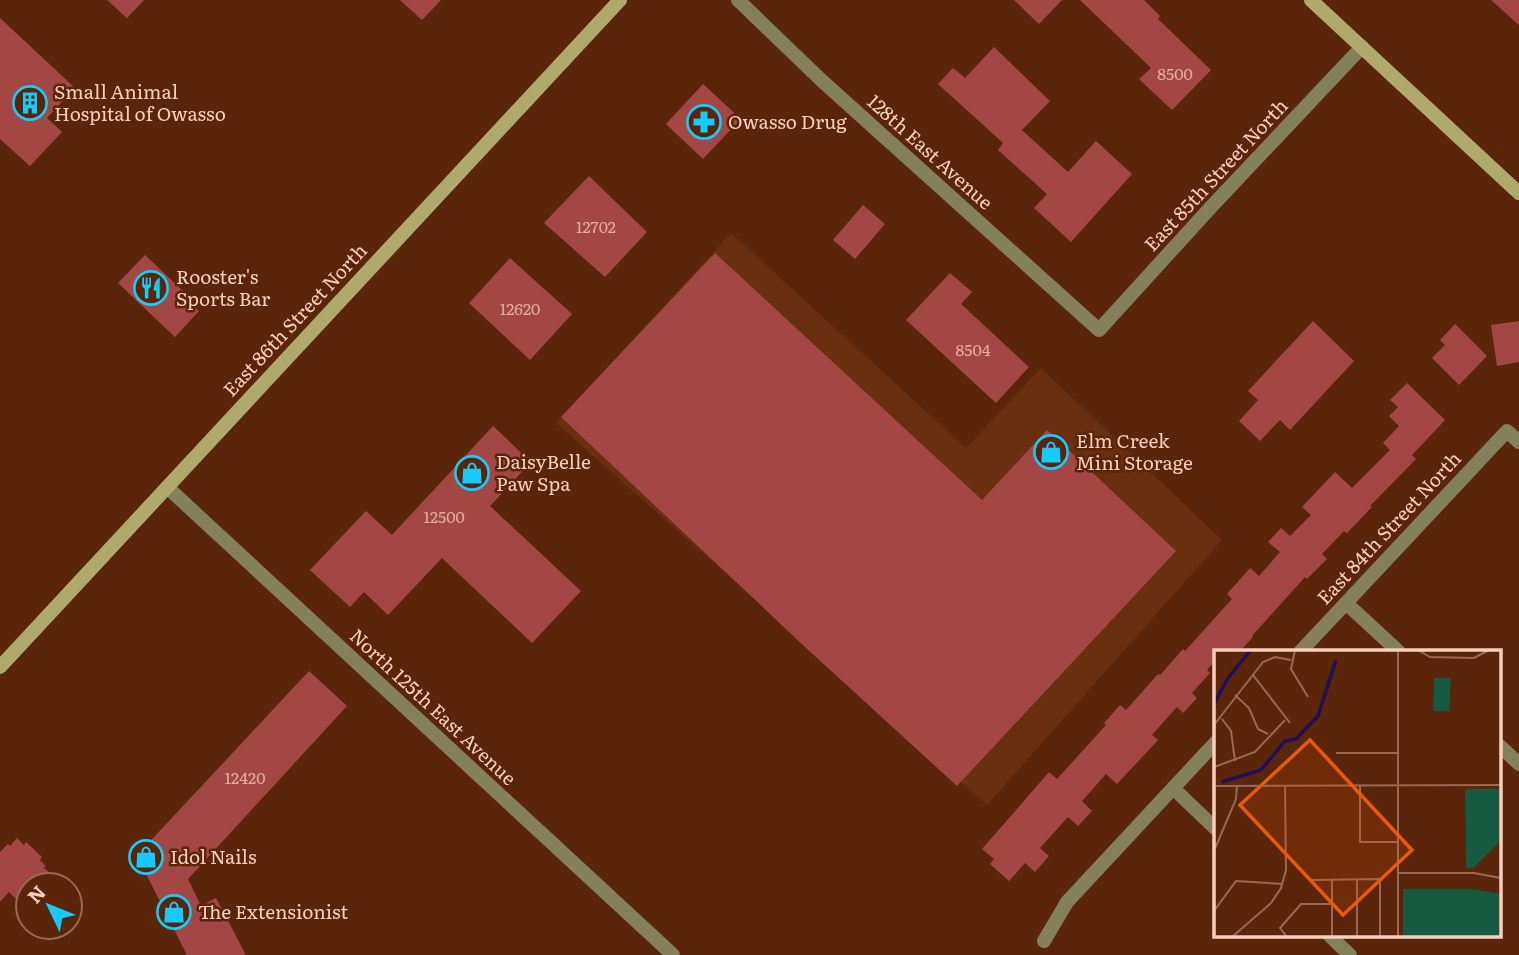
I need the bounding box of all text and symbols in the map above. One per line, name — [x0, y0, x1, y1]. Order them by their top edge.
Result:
house number: 8500 — [1157, 61, 1193, 85]
place label: Small Animal Hospital of Owasso — [54, 77, 226, 127]
building icon: Small Animal Hospital of Owasso — [11, 84, 49, 122]
street label: 128th East Avenue — [862, 87, 1000, 215]
street label: East 85th Street North — [1137, 92, 1294, 257]
pharmacy icon: Owasso Drug — [685, 103, 723, 141]
place label: Owasso Drug — [728, 107, 847, 135]
house number: 12702 — [576, 214, 616, 238]
street label: East 86th Street North — [216, 237, 373, 402]
place label: Rooster's Sports Bar — [176, 262, 270, 312]
restaurant icon: Rooster's Sports Bar — [132, 269, 170, 307]
house number: 12620 — [500, 296, 540, 320]
house number: 8504 — [955, 337, 991, 361]
place label: Elm Creek Mini Storage — [1076, 426, 1193, 476]
shop icon: Elm Creek Mini Storage — [1032, 433, 1070, 471]
street label: East 84th Street North — [1310, 445, 1467, 610]
place label: DaisyBelle Paw Spa — [496, 447, 591, 497]
shop icon: DaisyBelle Paw Spa — [453, 454, 491, 492]
house number: 12500 — [423, 504, 465, 528]
street label: North 125th East Avenue — [344, 621, 523, 791]
inset map — [1214, 650, 1502, 937]
house number: 12420 — [225, 765, 265, 789]
shop icon: Idol Nails — [127, 838, 165, 876]
place label: Idol Nails — [170, 842, 257, 870]
north arrow — [14, 871, 84, 941]
text: N — [20, 878, 52, 909]
shop icon: The Extensionist — [155, 893, 193, 931]
place label: The Extensionist — [198, 897, 348, 925]

